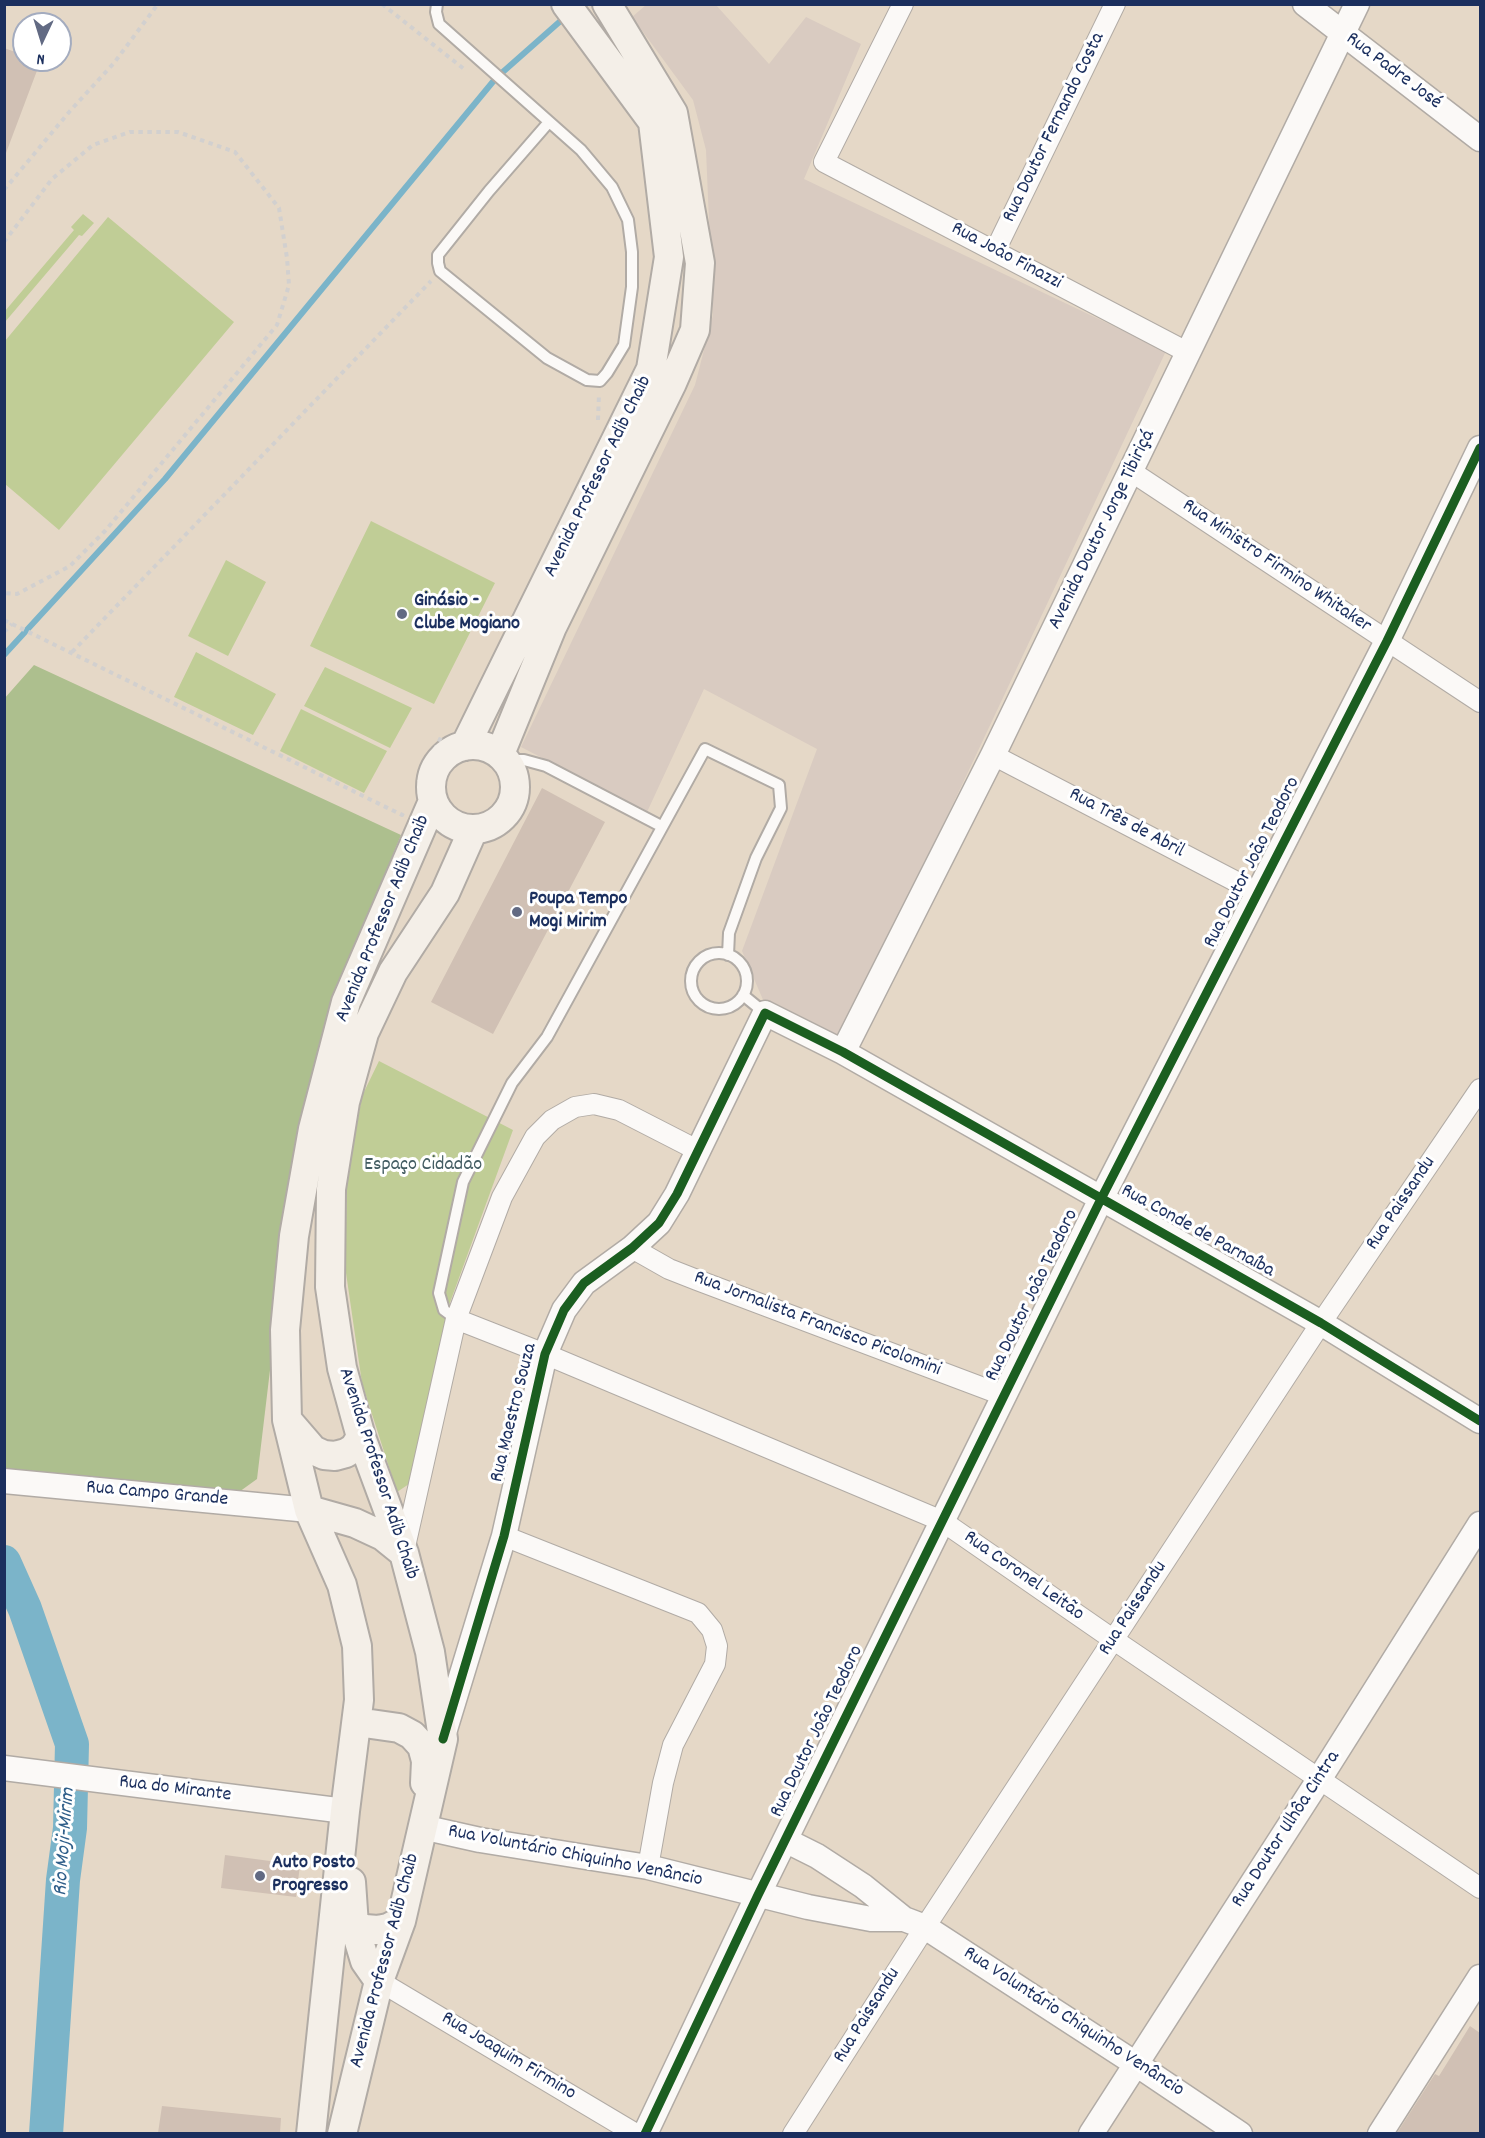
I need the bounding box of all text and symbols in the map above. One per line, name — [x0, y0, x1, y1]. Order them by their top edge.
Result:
north arrow — [12, 12, 72, 72]
street label: Rua Padre José — [1340, 28, 1446, 116]
street label: Rua Doutor Fernando Costa — [999, 29, 1111, 227]
text: N — [36, 47, 46, 70]
street label: Rua João Finazzi — [946, 218, 1066, 296]
street label: Avenida Professor Adib Chaib — [540, 372, 658, 582]
street label: Avenida Doutor Jorge Tibiriçá — [1044, 426, 1162, 634]
street label: Rua Ministro Firmino Whitaker — [1177, 495, 1375, 639]
place label: Ginásio - Clube Mogiano — [414, 590, 520, 637]
marker: Ginásio - Clube Mogiano — [395, 607, 409, 621]
street label: Rua Doutor João Teodoro — [1200, 774, 1306, 952]
street label: Rua Três de Abril — [1064, 783, 1188, 865]
street label: Avenida Professor Adib Chaib — [331, 812, 437, 1026]
place label: Poupa Tempo Mogi Mirim — [529, 888, 627, 935]
marker: Poupa Tempo Mogi Mirim — [510, 905, 524, 919]
street label: Rua Paissandu — [1362, 1153, 1442, 1255]
park label: Espaço Cidadão — [364, 1154, 482, 1178]
street label: Rua Conde de Parnaíba — [1116, 1180, 1278, 1284]
street label: Rua Doutor João Teodoro — [981, 1206, 1085, 1386]
street label: Rua Jornalista Francisco Picolomini — [690, 1267, 944, 1383]
street label: Rua Maestro Souza — [486, 1341, 544, 1485]
street label: Avenida Professor Adib Chaib — [331, 1365, 423, 1583]
street label: Rua Campo Grande — [85, 1477, 229, 1513]
street label: Rua Coronel Leitão — [958, 1527, 1088, 1627]
street label: Rua Paissandu — [1095, 1557, 1173, 1661]
street label: Rua Doutor João Teodoro — [766, 1642, 870, 1822]
street label: Rua Doutor Ulhôa Cintra — [1227, 1747, 1347, 1913]
street label: Rua do Mirante — [118, 1771, 232, 1809]
water label: Rio Moji-Mirim — [50, 1787, 82, 1897]
street label: Rua Voluntário Chiquinho Venâncio — [446, 1821, 704, 1893]
street label: Avenida Professor Adib Chaib — [346, 1851, 426, 2071]
place label: Auto Posto Progresso — [272, 1852, 355, 1899]
marker: Auto Posto Progresso — [253, 1869, 267, 1883]
street label: Rua Voluntário Chiquinho Venâncio — [958, 1943, 1188, 2103]
street label: Rua Paissandu — [829, 1964, 907, 2068]
street label: Rua Joaquim Firmino — [436, 2007, 580, 2107]

